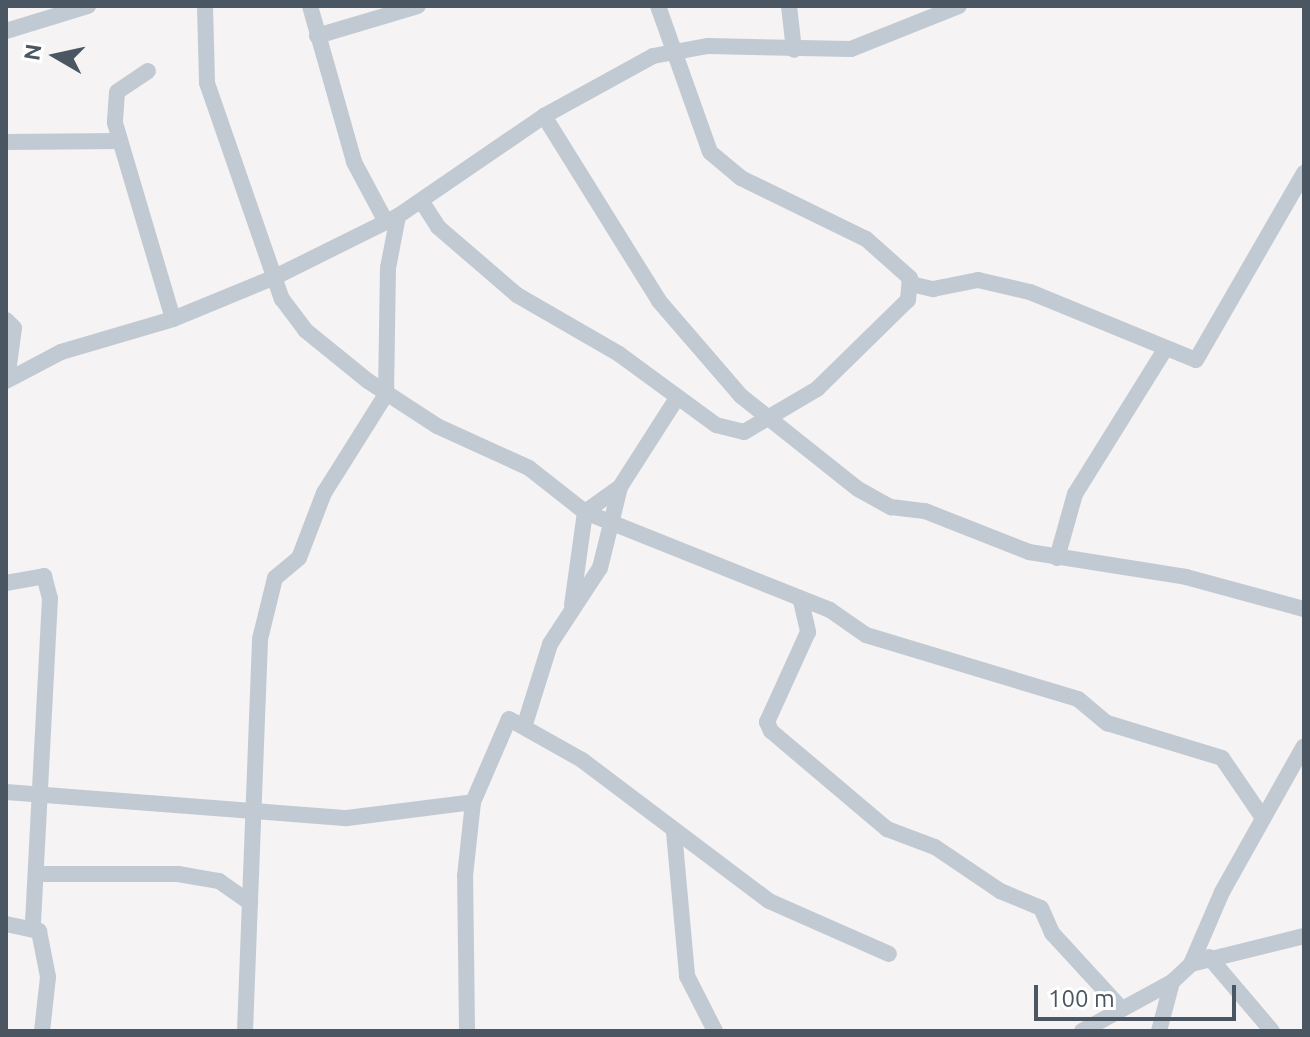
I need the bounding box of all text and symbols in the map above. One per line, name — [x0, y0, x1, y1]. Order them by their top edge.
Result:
north arrow — [16, 16, 96, 96]
text: N — [18, 42, 45, 62]
scale bar — [1038, 969, 1240, 1019]
text: 100 m — [1048, 985, 1115, 1012]

